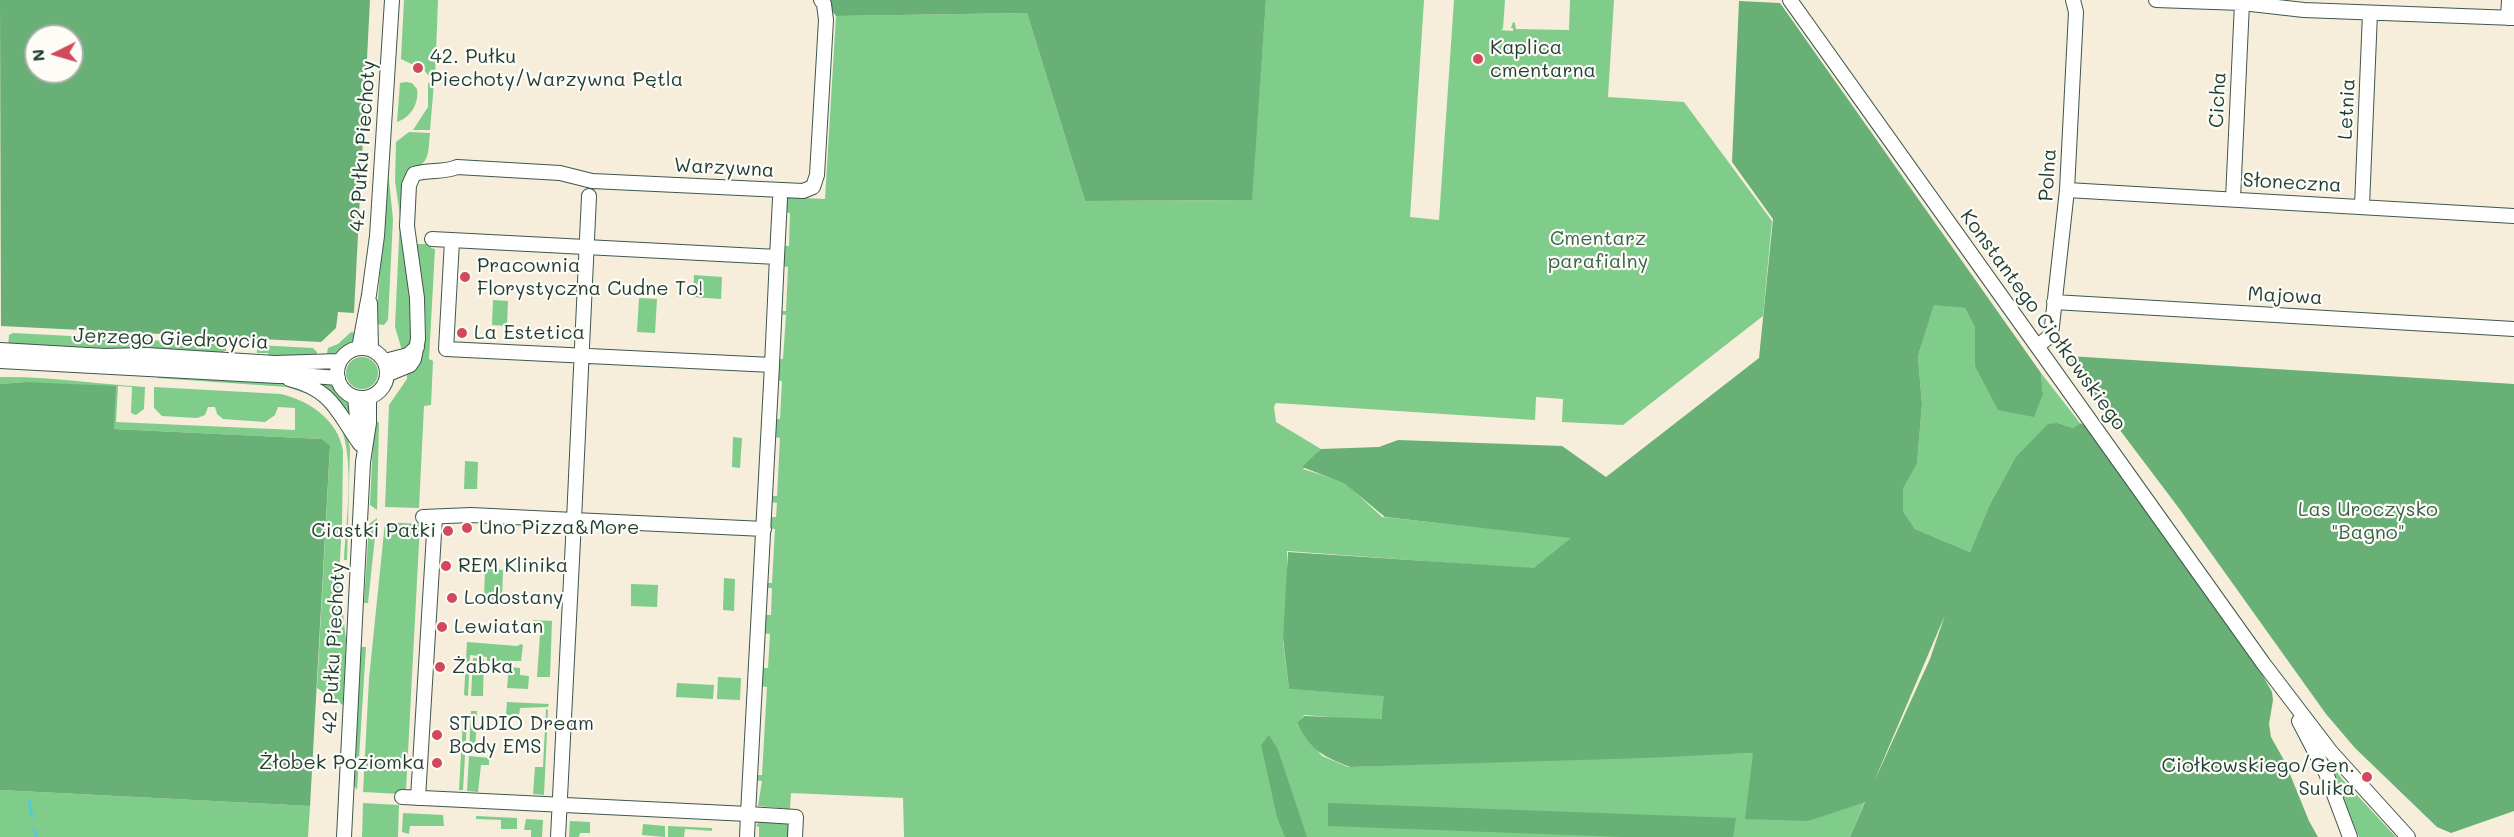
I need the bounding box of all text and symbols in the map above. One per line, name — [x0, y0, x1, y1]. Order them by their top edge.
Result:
north arrow — [24, 24, 84, 84]
place label: Kaplica cmentarna — [1490, 36, 1596, 83]
place label: 42. Pułku Piechoty/Warzywna Pętla — [430, 45, 683, 92]
text: N — [27, 48, 49, 62]
marker: Kaplica cmentarna — [1471, 52, 1485, 66]
street label: 42 Pułku Piechoty — [345, 60, 381, 232]
marker: 42. Pułku Piechoty/Warzywna Pętla — [411, 61, 425, 75]
street label: Cicha — [2205, 71, 2231, 129]
street label: Letnia — [2333, 78, 2361, 140]
street label: Polna — [2034, 148, 2062, 202]
street label: Warzywna — [673, 153, 775, 183]
street label: Słoneczna — [2242, 168, 2342, 198]
street label: Konstantego Ciołkowskiego — [1955, 205, 2131, 435]
park label: Cmentarz parafialny — [1548, 227, 1648, 274]
place label: Pracownia Florystyczna Cudne To! — [477, 254, 703, 301]
marker: Pracownia Florystyczna Cudne To! — [458, 270, 472, 284]
street label: Majowa — [2247, 282, 2323, 310]
place label: La Estetica — [474, 321, 585, 345]
street label: Jerzego Giedroycia — [73, 324, 269, 354]
marker: La Estetica — [455, 326, 469, 340]
park label: Las Uroczysko "Bagno" — [2298, 498, 2438, 545]
place label: Uno Pizza&More — [479, 516, 639, 540]
place label: Ciastki Patki — [311, 519, 436, 543]
marker: Uno Pizza&More — [460, 521, 474, 535]
marker: Ciastki Patki — [441, 524, 455, 538]
place label: REM Klinika — [458, 554, 568, 578]
marker: REM Klinika — [439, 559, 453, 573]
street label: 42 Pułku Piechoty — [318, 562, 350, 734]
place label: Lodostany — [464, 586, 563, 610]
marker: Lodostany — [445, 591, 459, 605]
place label: Lewiatan — [454, 615, 543, 639]
marker: Lewiatan — [435, 620, 449, 634]
place label: Żabka — [452, 655, 514, 679]
marker: Żabka — [433, 660, 447, 674]
place label: STUDIO Dream Body EMS — [449, 712, 594, 759]
marker: STUDIO Dream Body EMS — [430, 728, 444, 742]
place label: Żłobek Poziomka — [259, 751, 425, 775]
place label: Ciołkowskiego/Gen. Sulika — [2162, 754, 2355, 801]
marker: Żłobek Poziomka — [430, 756, 444, 770]
marker: Ciołkowskiego/Gen. Sulika — [2360, 770, 2374, 784]

